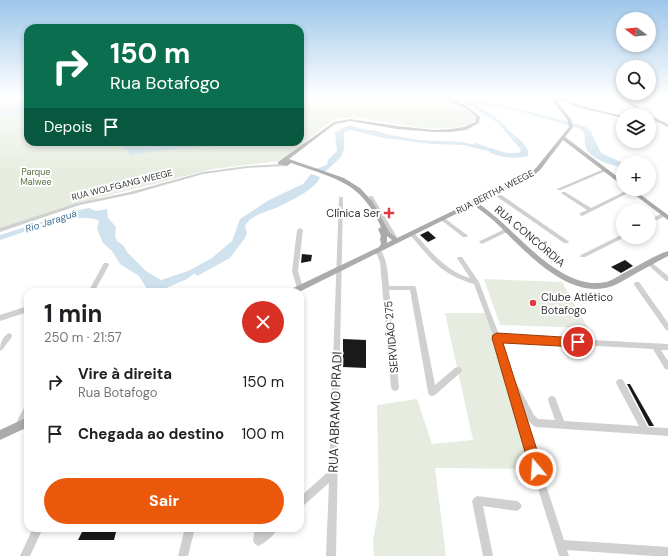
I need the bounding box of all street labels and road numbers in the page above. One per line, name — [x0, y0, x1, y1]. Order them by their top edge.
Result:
street label: RUA WOLFGANG WEEGE — [70, 167, 174, 203]
street label: RUA BERTHA WEEGE — [454, 167, 536, 217]
street label: RUA CONCÓRDIA — [492, 202, 568, 270]
street label: SERVIDÃO 275 — [381, 300, 401, 374]
street label: RUA ABRAMO PRADI — [324, 351, 346, 473]

